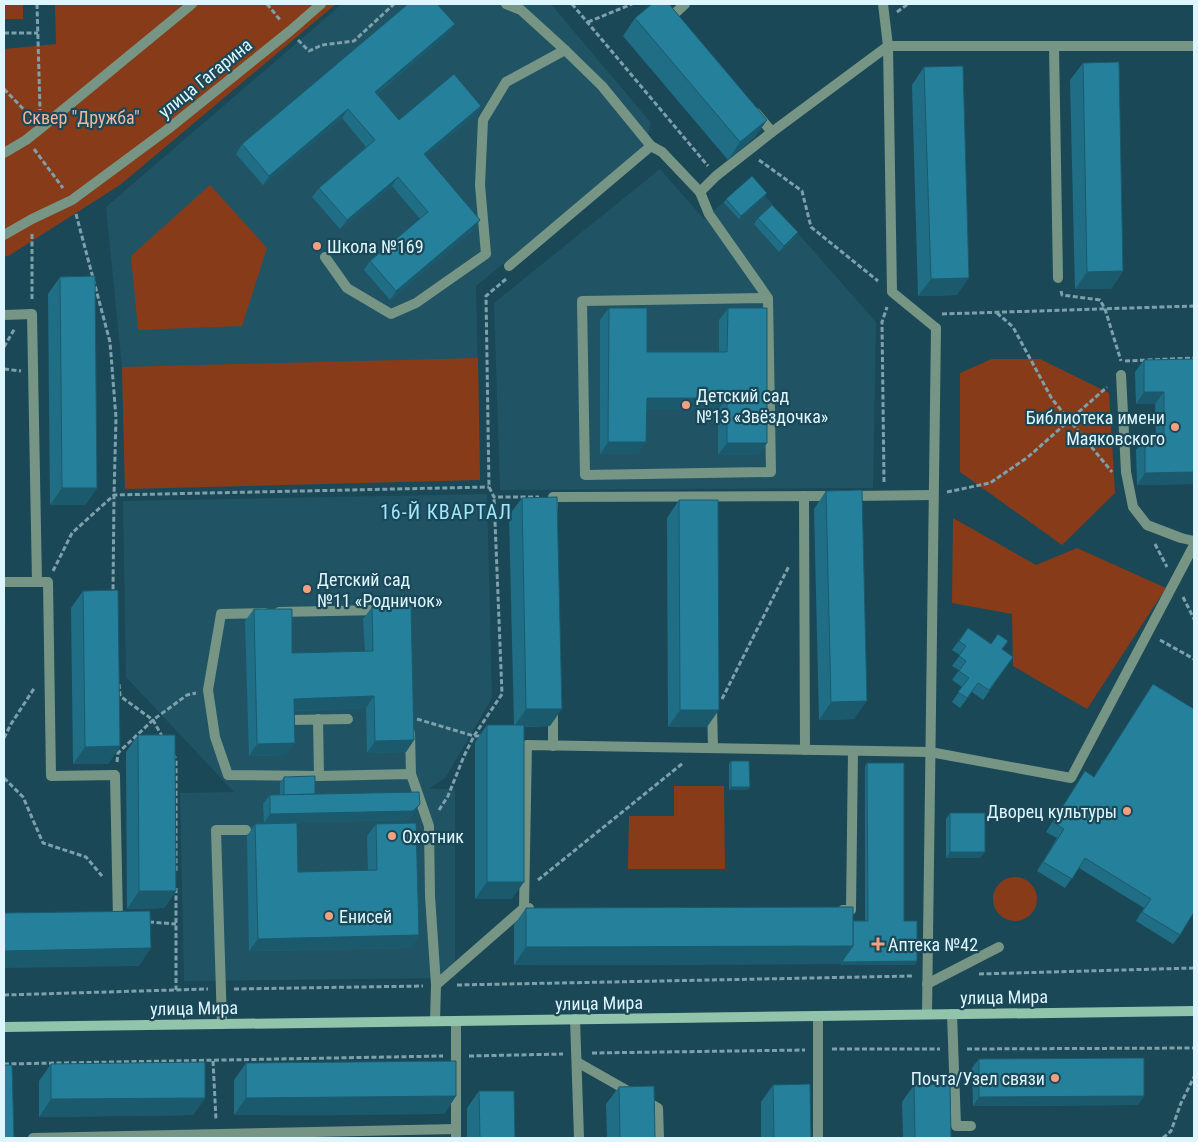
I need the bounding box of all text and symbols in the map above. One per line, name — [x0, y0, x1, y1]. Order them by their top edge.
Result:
street label: улица Гагарина — [154, 34, 256, 122]
park label: Сквер "Дружба" — [22, 107, 140, 128]
place label: Школа №169 — [327, 236, 424, 257]
marker: Школа №169 — [311, 240, 323, 252]
place label: Детский сад №13 «Звёздочка» — [696, 385, 828, 427]
marker: Детский сад №13 «Звёздочка» — [680, 399, 692, 411]
place label: Библиотека имени Маяковского — [1026, 407, 1165, 449]
marker: Библиотека имени Маяковского — [1169, 421, 1181, 433]
district label: 16-Й КВАРТАЛ — [380, 500, 512, 524]
place label: Детский сад №11 «Родничок» — [317, 569, 442, 611]
marker: Детский сад №11 «Родничок» — [301, 583, 313, 595]
place label: Дворец культуры — [987, 801, 1117, 822]
marker: Дворец культуры — [1121, 805, 1133, 817]
place label: Охотник — [402, 826, 464, 847]
marker: Охотник — [386, 830, 398, 842]
place label: Енисей — [339, 906, 392, 927]
marker: Енисей — [323, 910, 335, 922]
place label: Аптека №42 — [888, 934, 978, 955]
marker: Аптека №42 — [872, 938, 884, 950]
street label: улица Мира — [960, 986, 1048, 1008]
street label: улица Мира — [555, 992, 643, 1014]
street label: улица Мира — [150, 997, 238, 1019]
place label: Почта/Узел связи — [911, 1068, 1045, 1089]
marker: Почта/Узел связи — [1049, 1072, 1061, 1084]

